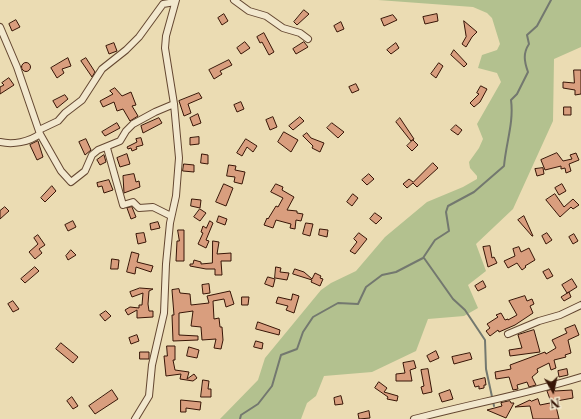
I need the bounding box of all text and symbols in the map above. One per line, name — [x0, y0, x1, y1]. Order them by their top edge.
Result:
north arrow — [533, 371, 573, 411]
text: N — [549, 395, 561, 411]

